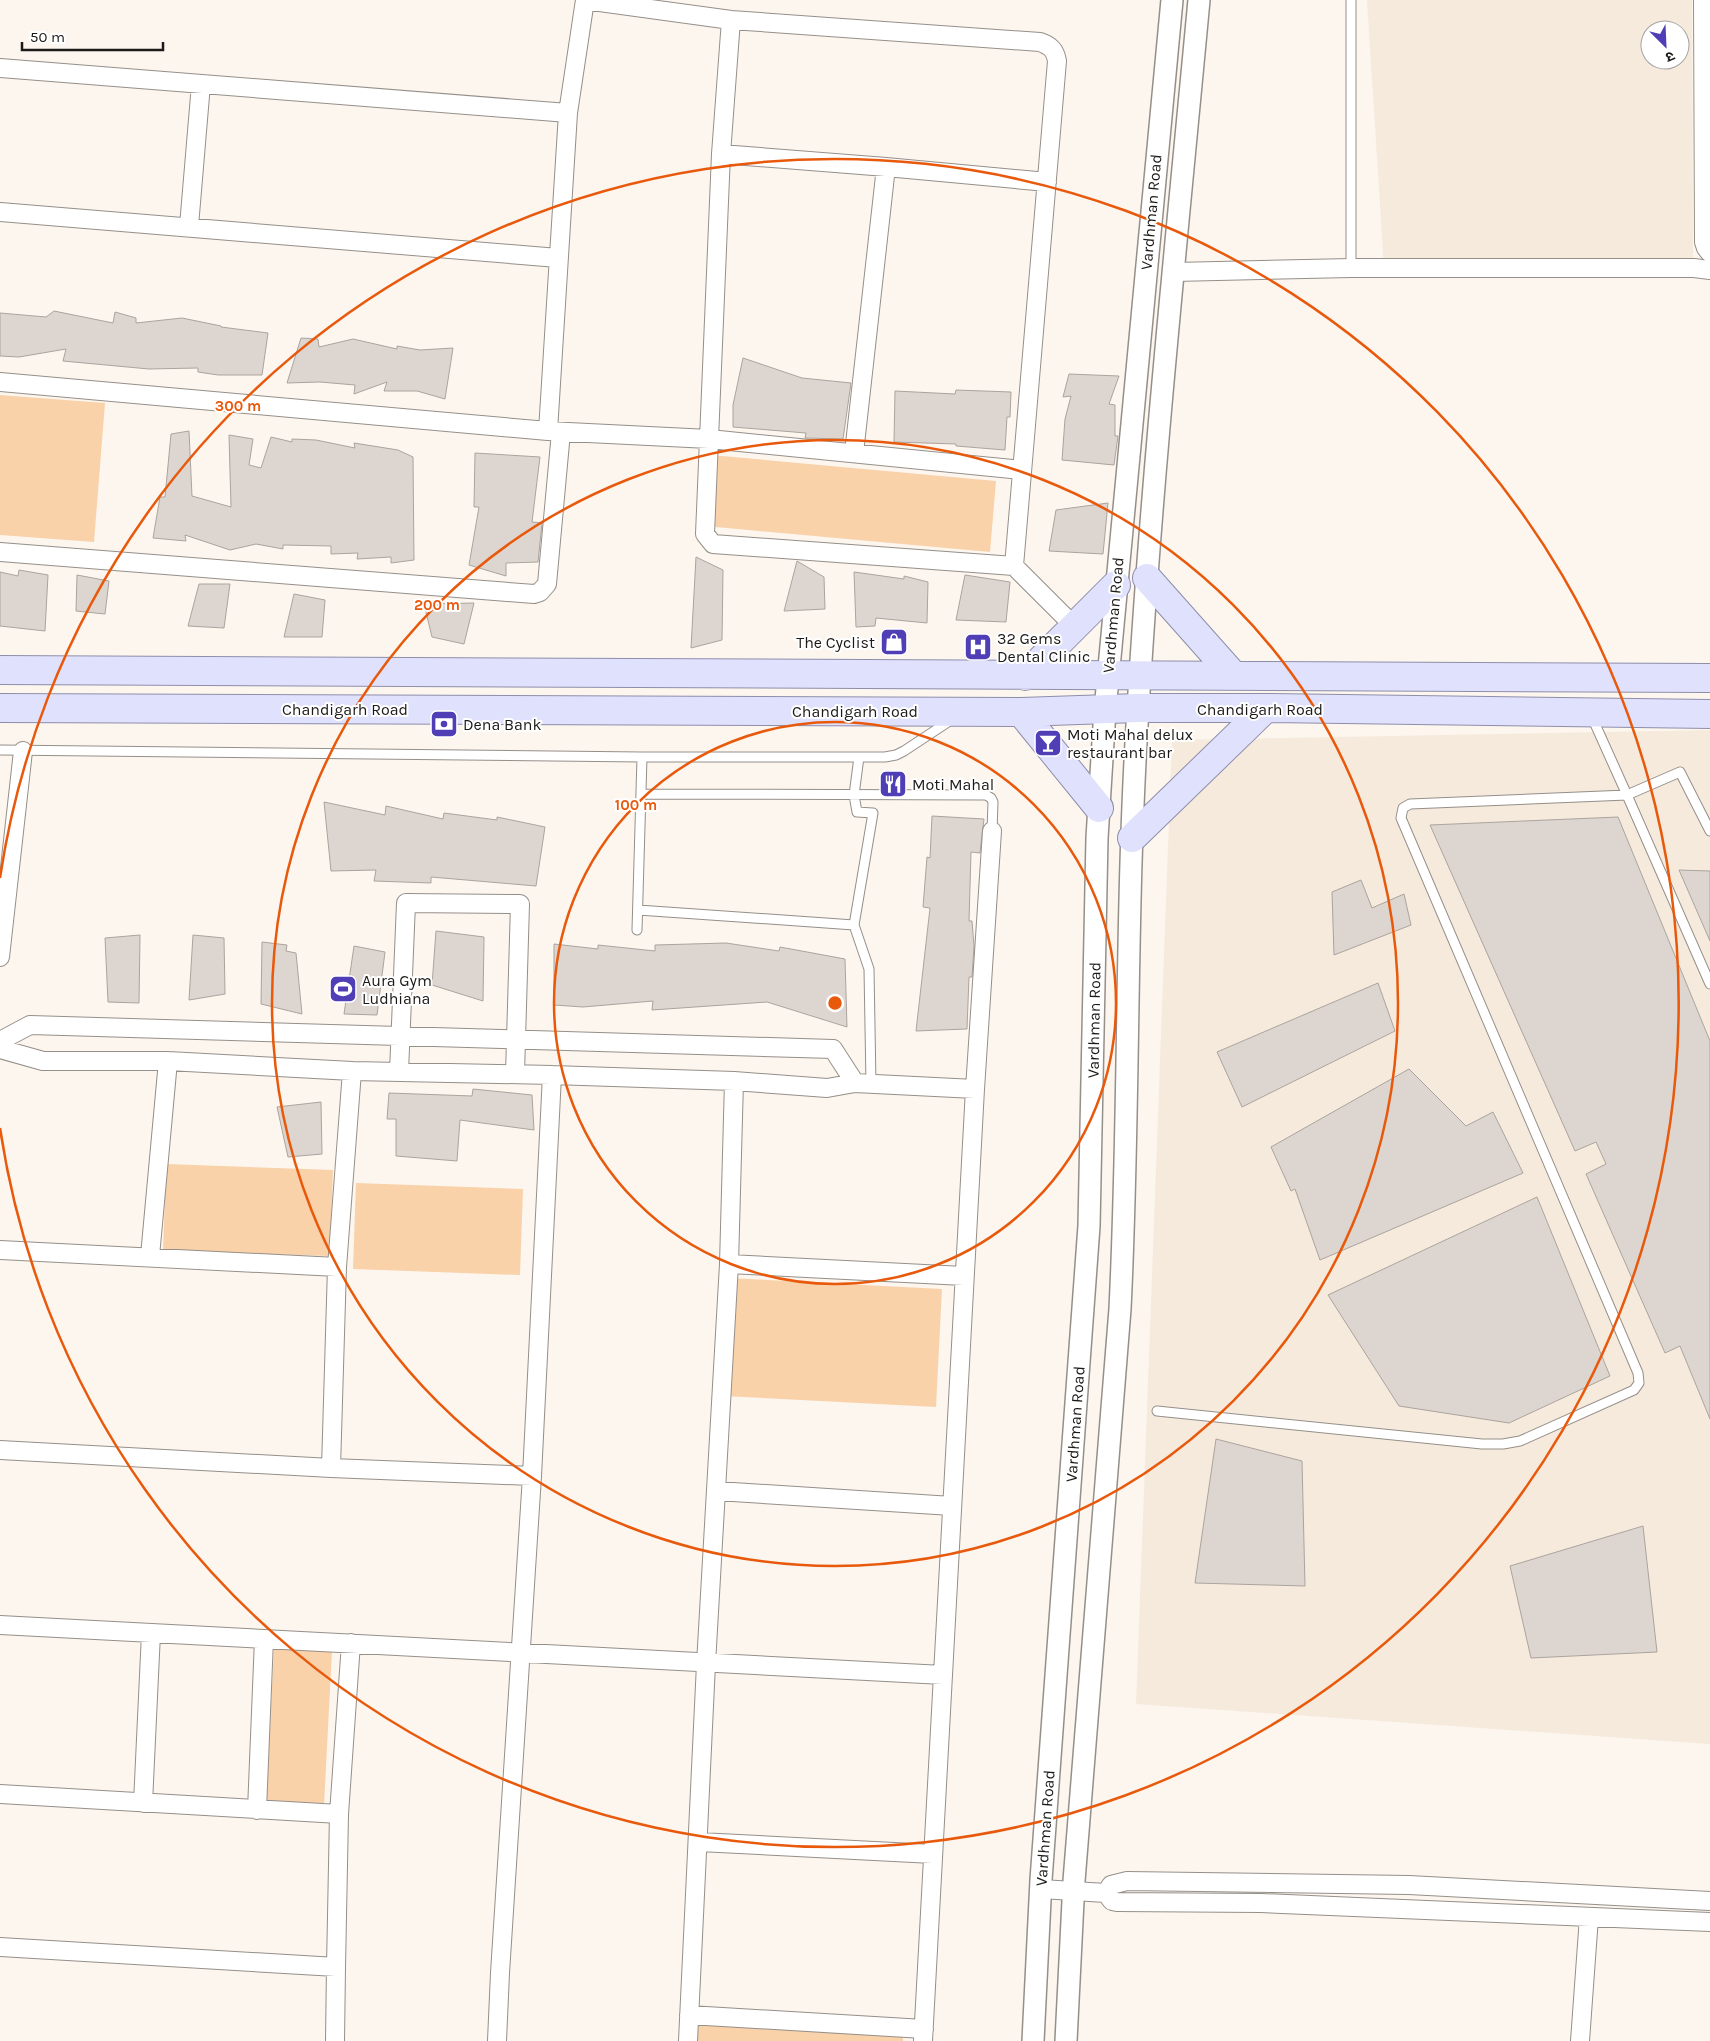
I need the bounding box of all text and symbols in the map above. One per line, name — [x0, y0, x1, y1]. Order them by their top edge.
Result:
scale bar — [22, 20, 164, 52]
north arrow — [1640, 20, 1690, 70]
text: 50 m — [30, 28, 65, 46]
text: उ — [1662, 47, 1677, 66]
street label: Vardhman Road — [1136, 153, 1166, 271]
text: 300 m — [215, 397, 261, 415]
street label: Vardhman Road — [1098, 556, 1128, 674]
text: 200 m — [414, 596, 460, 614]
shop icon: The Cyclist — [879, 627, 909, 657]
place label: 32 Gems Dental Clinic — [997, 629, 1090, 666]
hospital icon: 32 Gems Dental Clinic — [963, 632, 993, 662]
place label: The Cyclist — [796, 633, 875, 652]
street label: Chandigarh Road — [282, 700, 408, 719]
street label: Chandigarh Road — [1197, 700, 1323, 719]
street label: Chandigarh Road — [792, 702, 918, 721]
bank icon: Dena Bank — [429, 709, 459, 739]
place label: Dena Bank — [463, 715, 541, 734]
place label: Moti Mahal delux restaurant bar — [1067, 725, 1193, 762]
bar icon: Moti Mahal delux restaurant bar — [1033, 728, 1063, 758]
restaurant icon: Moti Mahal — [878, 769, 908, 799]
place label: Moti Mahal — [912, 775, 994, 794]
text: 100 m — [615, 796, 657, 814]
street label: Vardhman Road — [1083, 962, 1105, 1078]
place label: Aura Gym Ludhiana — [362, 971, 432, 1008]
sports icon: Aura Gym Ludhiana — [328, 974, 358, 1004]
centre of rings — [826, 994, 844, 1012]
street label: Vardhman Road — [1061, 1365, 1089, 1483]
street label: Vardhman Road — [1031, 1769, 1059, 1887]

